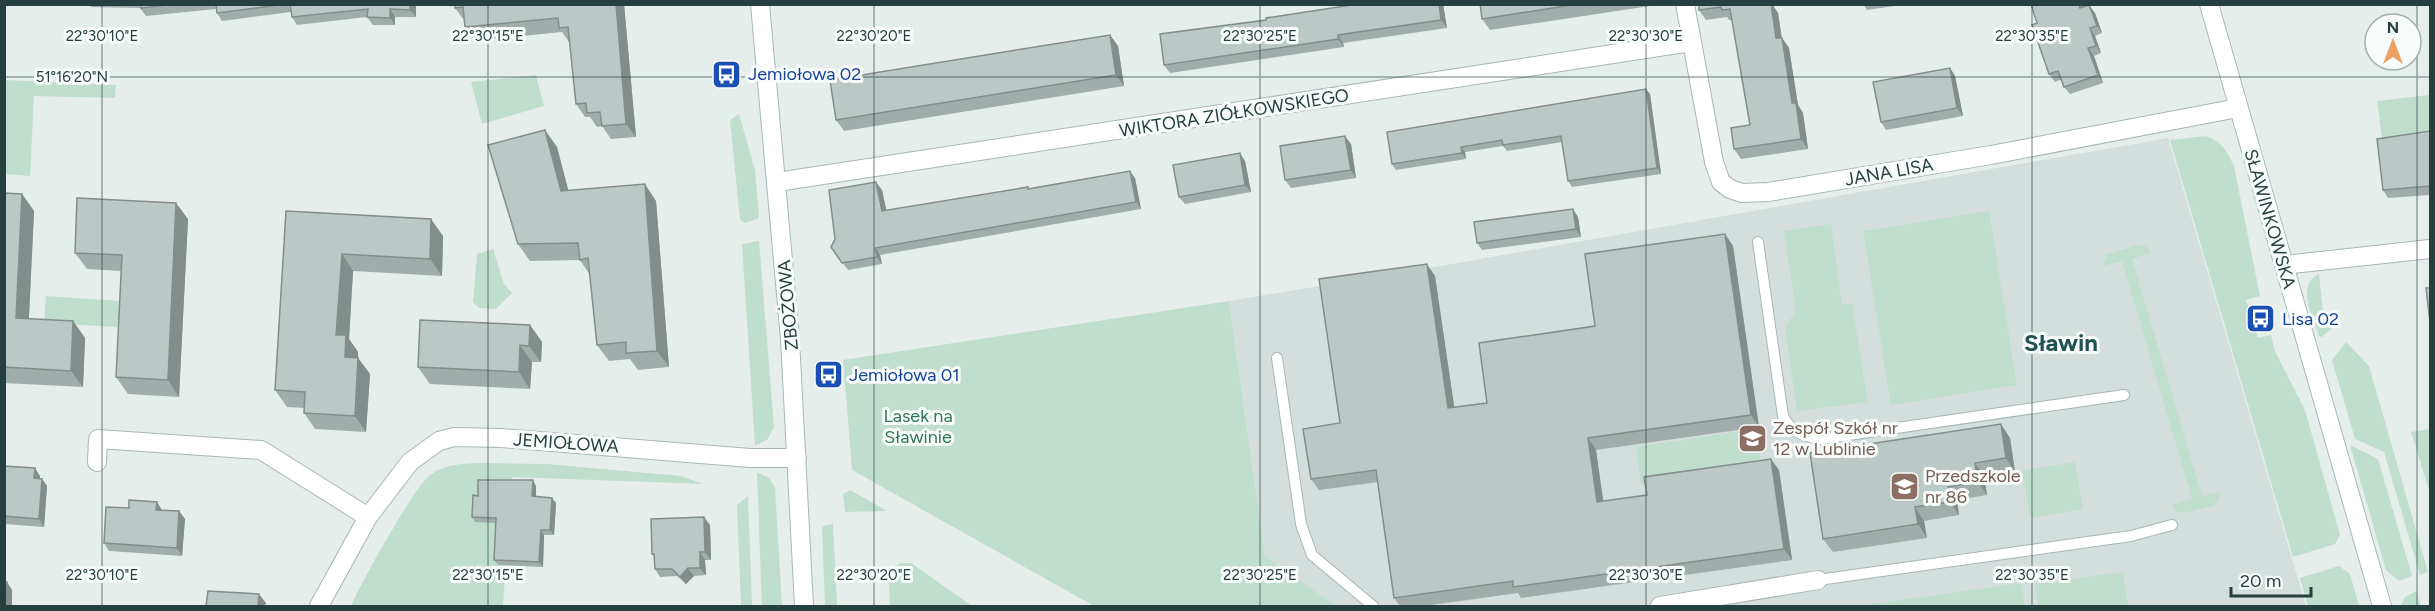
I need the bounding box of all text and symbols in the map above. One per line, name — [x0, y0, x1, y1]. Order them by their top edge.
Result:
north arrow — [2363, 12, 2423, 72]
text: N — [2387, 18, 2399, 37]
text: 22°30'10"E — [66, 27, 138, 45]
text: 22°30'15"E — [452, 27, 524, 45]
text: 22°30'20"E — [837, 27, 911, 45]
text: 22°30'25"E — [1223, 27, 1297, 45]
text: 22°30'30"E — [1609, 27, 1683, 45]
text: 22°30'35"E — [1995, 27, 2069, 45]
bus stop icon: Jemiołowa 02 — [711, 58, 743, 90]
place label: Jemiołowa 02 — [748, 63, 861, 85]
text: 51°16'20"N — [36, 68, 108, 86]
street label: WIKTORA ZIÓŁKOWSKIEGO — [1118, 84, 1350, 142]
street label: SŁAWINKOWSKA — [2240, 147, 2300, 291]
street label: JANA LISA — [1843, 153, 1935, 191]
street label: ZBOŻOWA — [773, 259, 803, 351]
bus stop icon: Lisa 02 — [2245, 303, 2277, 335]
place label: Lisa 02 — [2282, 308, 2339, 330]
district label: Sławin — [2024, 328, 2098, 357]
bus stop icon: Jemiołowa 01 — [812, 359, 844, 391]
place label: Jemiołowa 01 — [849, 364, 960, 386]
park label: Lasek na Sławinie — [883, 405, 953, 448]
place label: Zespół Szkół nr 12 w Lublinie — [1773, 417, 1898, 460]
school or university icon: Zespół Szkół nr 12 w Lublinie — [1736, 422, 1768, 454]
street label: JEMIOŁOWA — [512, 428, 620, 458]
place label: Przedszkole nr 86 — [1925, 465, 2021, 508]
school or university icon: Przedszkole nr 86 — [1888, 470, 1920, 502]
scale bar — [2231, 560, 2310, 598]
text: 22°30'10"E — [66, 566, 138, 584]
text: 22°30'15"E — [452, 566, 524, 584]
text: 22°30'20"E — [837, 566, 911, 584]
text: 22°30'25"E — [1223, 566, 1297, 584]
text: 22°30'30"E — [1609, 566, 1683, 584]
text: 22°30'35"E — [1995, 566, 2069, 584]
text: 20 m — [2240, 570, 2281, 592]

